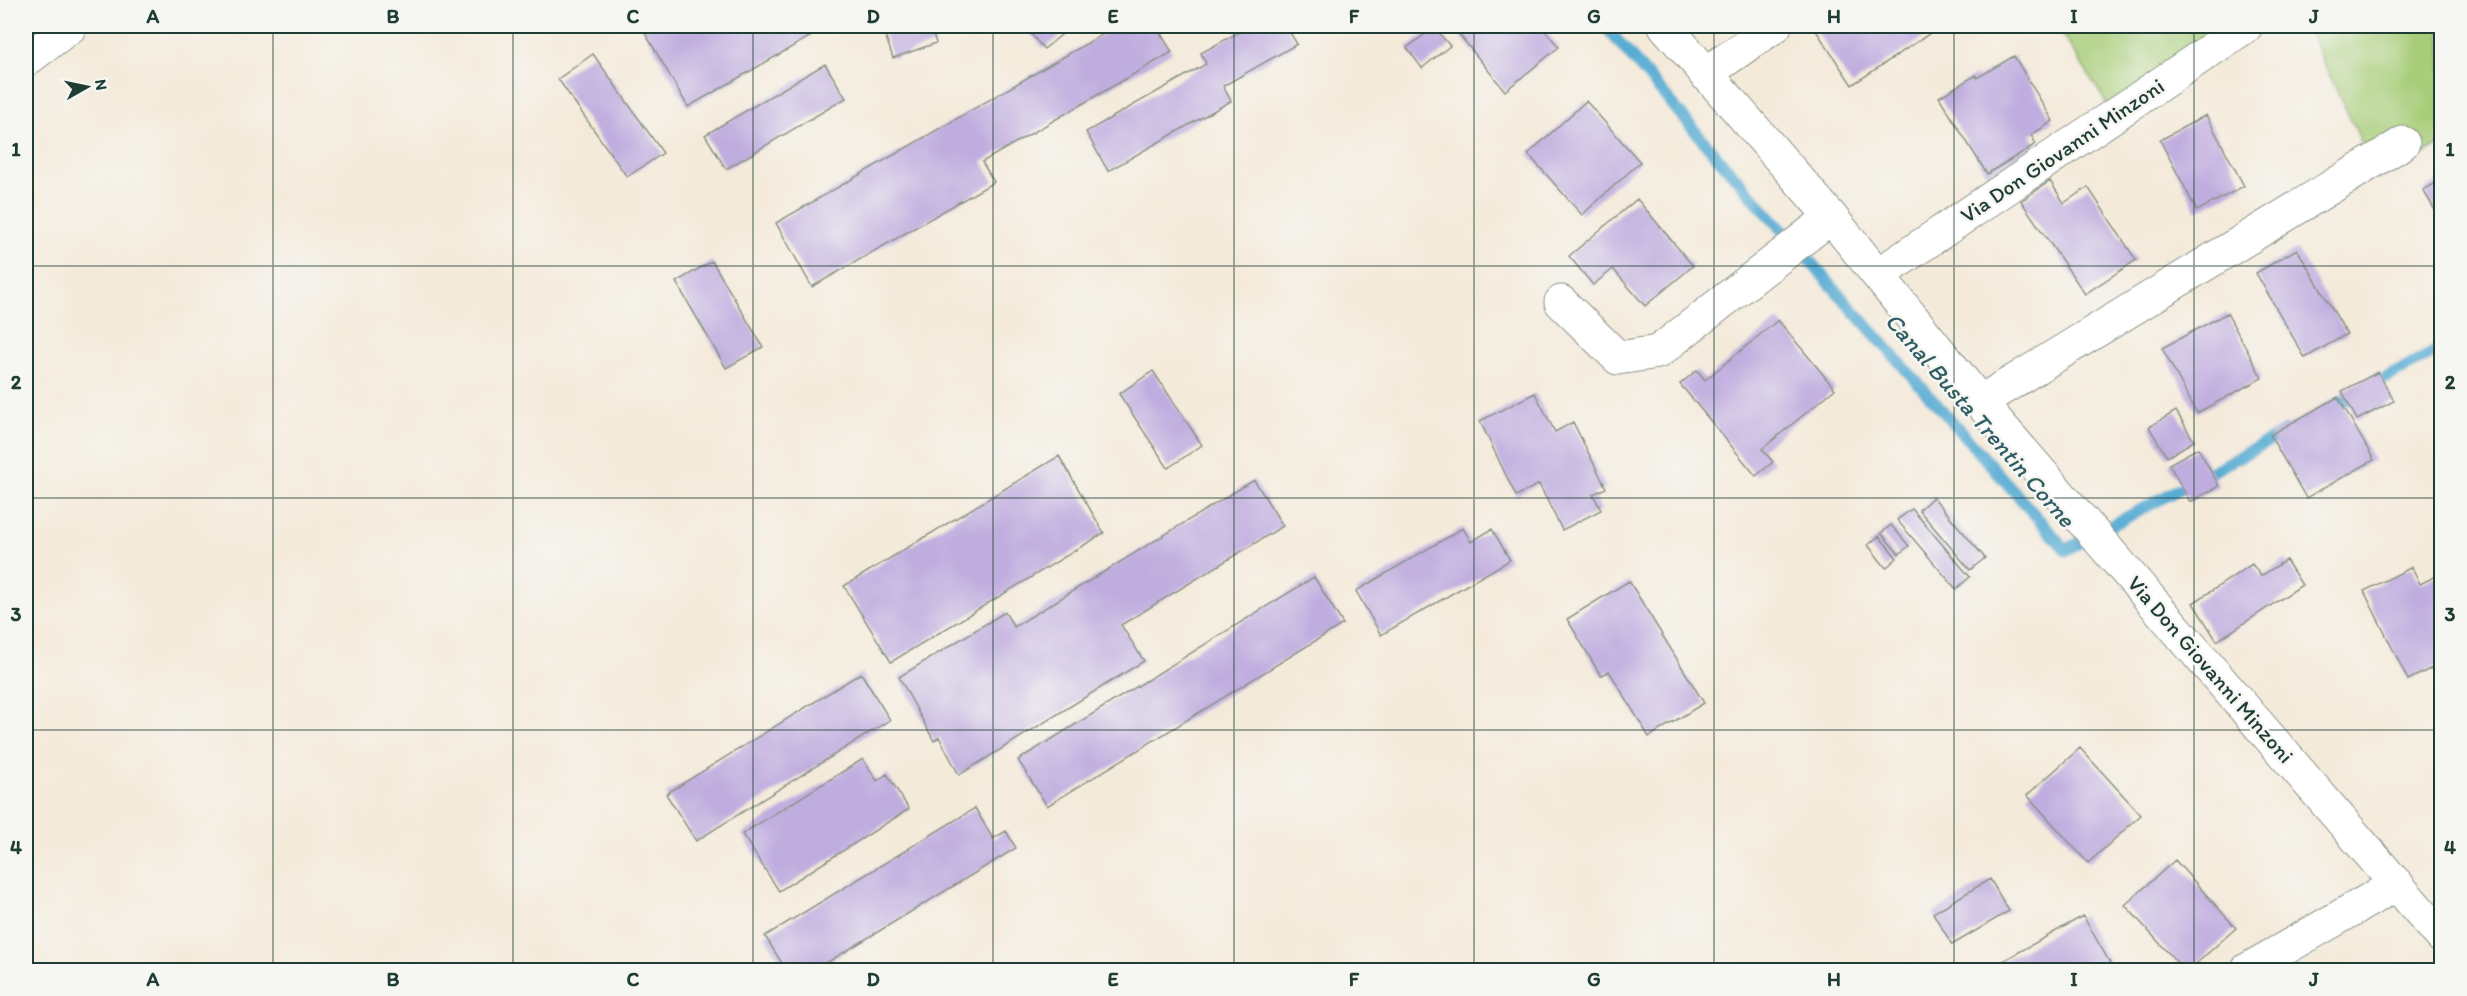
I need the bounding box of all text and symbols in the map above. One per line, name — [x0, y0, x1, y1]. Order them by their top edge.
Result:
text: A — [146, 4, 160, 28]
text: B — [387, 4, 400, 28]
text: C — [627, 4, 640, 28]
text: D — [866, 4, 880, 28]
text: E — [1107, 4, 1119, 28]
text: F — [1349, 4, 1360, 28]
text: G — [1587, 4, 1601, 28]
text: H — [1827, 4, 1841, 28]
text: I — [2070, 4, 2078, 28]
text: J — [2308, 4, 2319, 28]
north arrow — [57, 57, 117, 117]
street label: Via Don Giovanni Minzoni — [1955, 72, 2169, 229]
text: N — [91, 78, 112, 92]
text: 1 — [11, 137, 21, 161]
text: 1 — [2445, 137, 2455, 161]
water label: Canal Busta Trentin Corne — [1879, 306, 2083, 534]
text: 2 — [11, 370, 22, 394]
text: 2 — [2445, 370, 2456, 394]
street label: Via Don Giovanni Minzoni — [2122, 570, 2300, 769]
text: 3 — [11, 602, 22, 626]
text: 3 — [2445, 602, 2456, 626]
text: 4 — [10, 835, 22, 859]
text: 4 — [2444, 835, 2456, 859]
text: A — [146, 967, 160, 991]
text: B — [387, 967, 400, 991]
text: C — [627, 967, 640, 991]
text: D — [866, 967, 880, 991]
text: E — [1107, 967, 1119, 991]
text: F — [1349, 967, 1360, 991]
text: G — [1587, 967, 1601, 991]
text: H — [1827, 967, 1841, 991]
text: I — [2070, 967, 2078, 991]
text: J — [2308, 967, 2319, 991]

